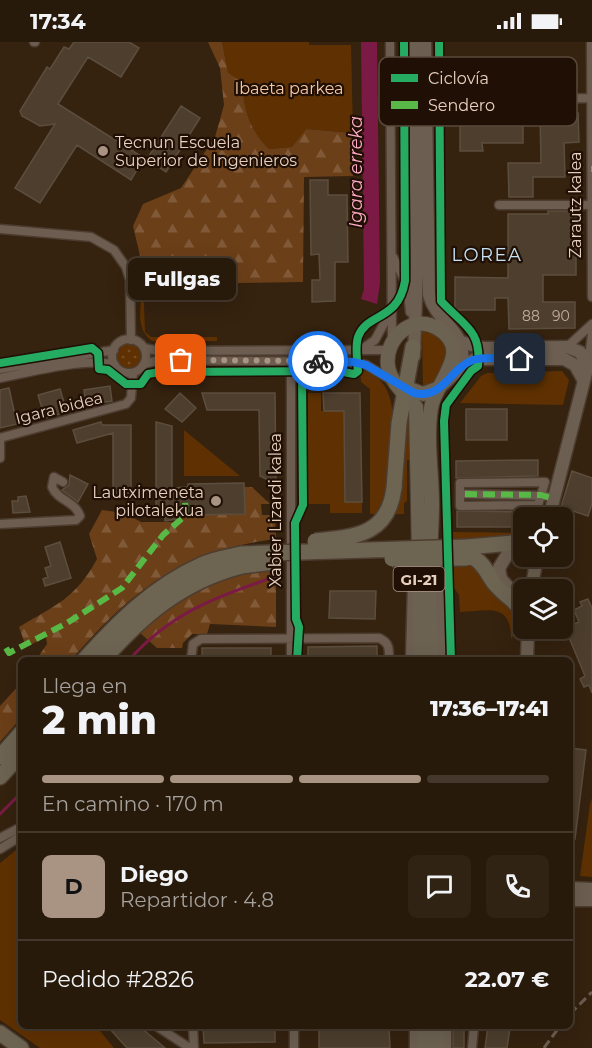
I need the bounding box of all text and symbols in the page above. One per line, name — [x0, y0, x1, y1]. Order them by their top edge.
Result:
text: 17:34 — [30, 8, 86, 35]
legend — [379, 57, 577, 126]
text: Ciclovía — [428, 69, 489, 88]
park label: Ibaeta parkea — [234, 79, 344, 98]
text: Sendero — [428, 96, 495, 115]
water label: Igara erreka — [345, 116, 367, 228]
place label: Tecnun Escuela Superior de Ingenieros — [115, 133, 297, 170]
marker: Tecnun Escuela Superior de Ingenieros — [96, 144, 110, 158]
street label: Zarautz kalea — [566, 152, 585, 258]
district label: LOREA — [452, 244, 522, 266]
callout: Fullgas — [127, 258, 235, 300]
text: Fullgas — [144, 267, 220, 291]
house number: 88 — [522, 307, 540, 325]
house number: 90 — [552, 307, 570, 325]
courier — [288, 331, 348, 391]
pin — [494, 333, 545, 384]
pin — [155, 334, 206, 385]
icon: home — [503, 342, 536, 375]
icon: bag — [164, 343, 197, 376]
icon: bike — [302, 345, 335, 378]
street label: Igara bidea — [13, 388, 105, 428]
street label: Xabier Lizardi kalea — [266, 433, 285, 587]
place label: Lautximeneta pilotalekua — [92, 483, 204, 520]
marker: Lautximeneta pilotalekua — [209, 494, 223, 508]
map controls — [513, 507, 573, 639]
button: locate — [513, 507, 573, 567]
road number: GI-21 — [394, 567, 444, 591]
button: layers — [513, 579, 573, 639]
text: Llega en — [42, 674, 128, 698]
text: 17:36–17:41 — [430, 695, 549, 722]
text: 2 min — [42, 696, 157, 744]
text: En camino · 170 m — [42, 792, 224, 816]
button: chat — [408, 855, 471, 918]
button: phone — [486, 855, 549, 918]
text: Diego — [120, 861, 189, 888]
text: D — [64, 873, 83, 900]
text: Repartidor · 4.8 — [120, 888, 274, 912]
text: Pedido #2826 — [42, 966, 194, 993]
text: 22.07 € — [465, 966, 549, 993]

